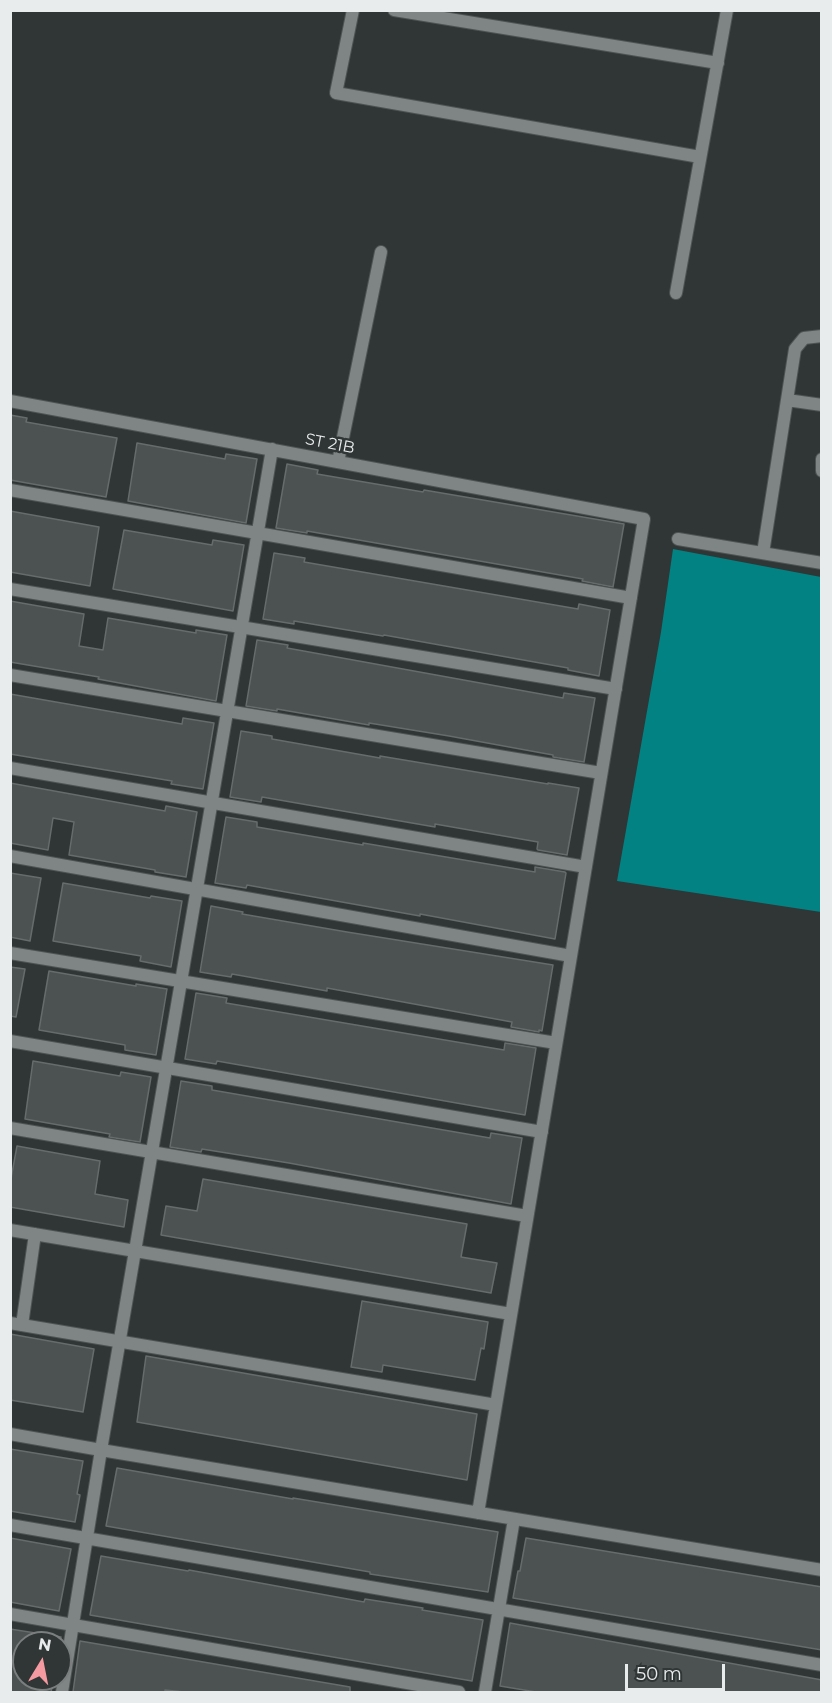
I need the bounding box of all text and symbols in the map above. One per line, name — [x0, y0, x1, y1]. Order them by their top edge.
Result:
street label: ST 21B — [304, 430, 356, 458]
north arrow — [12, 1631, 72, 1691]
text: N — [37, 1634, 53, 1655]
scale bar — [628, 1652, 728, 1690]
text: 50 m — [636, 1663, 682, 1685]

